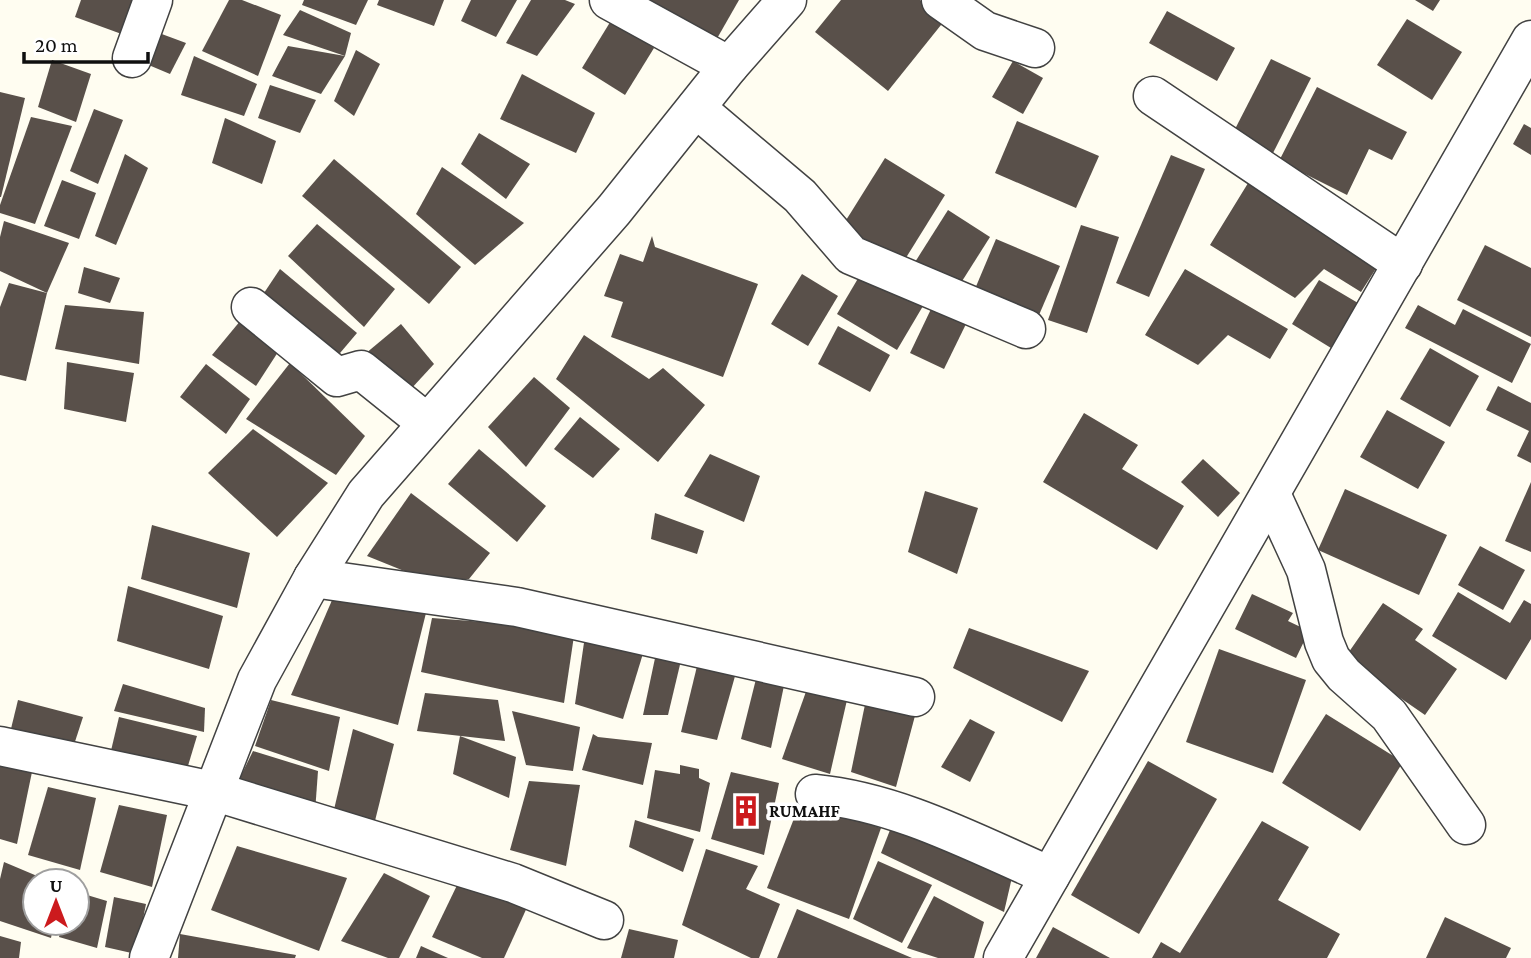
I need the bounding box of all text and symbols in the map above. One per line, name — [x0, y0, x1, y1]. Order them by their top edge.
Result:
scale bar — [24, 21, 149, 65]
text: 20 m — [35, 33, 78, 57]
building icon: RUMAHF — [729, 794, 763, 828]
place label: RUMAHF — [769, 801, 841, 821]
north arrow — [21, 867, 91, 937]
text: U — [49, 875, 63, 896]

